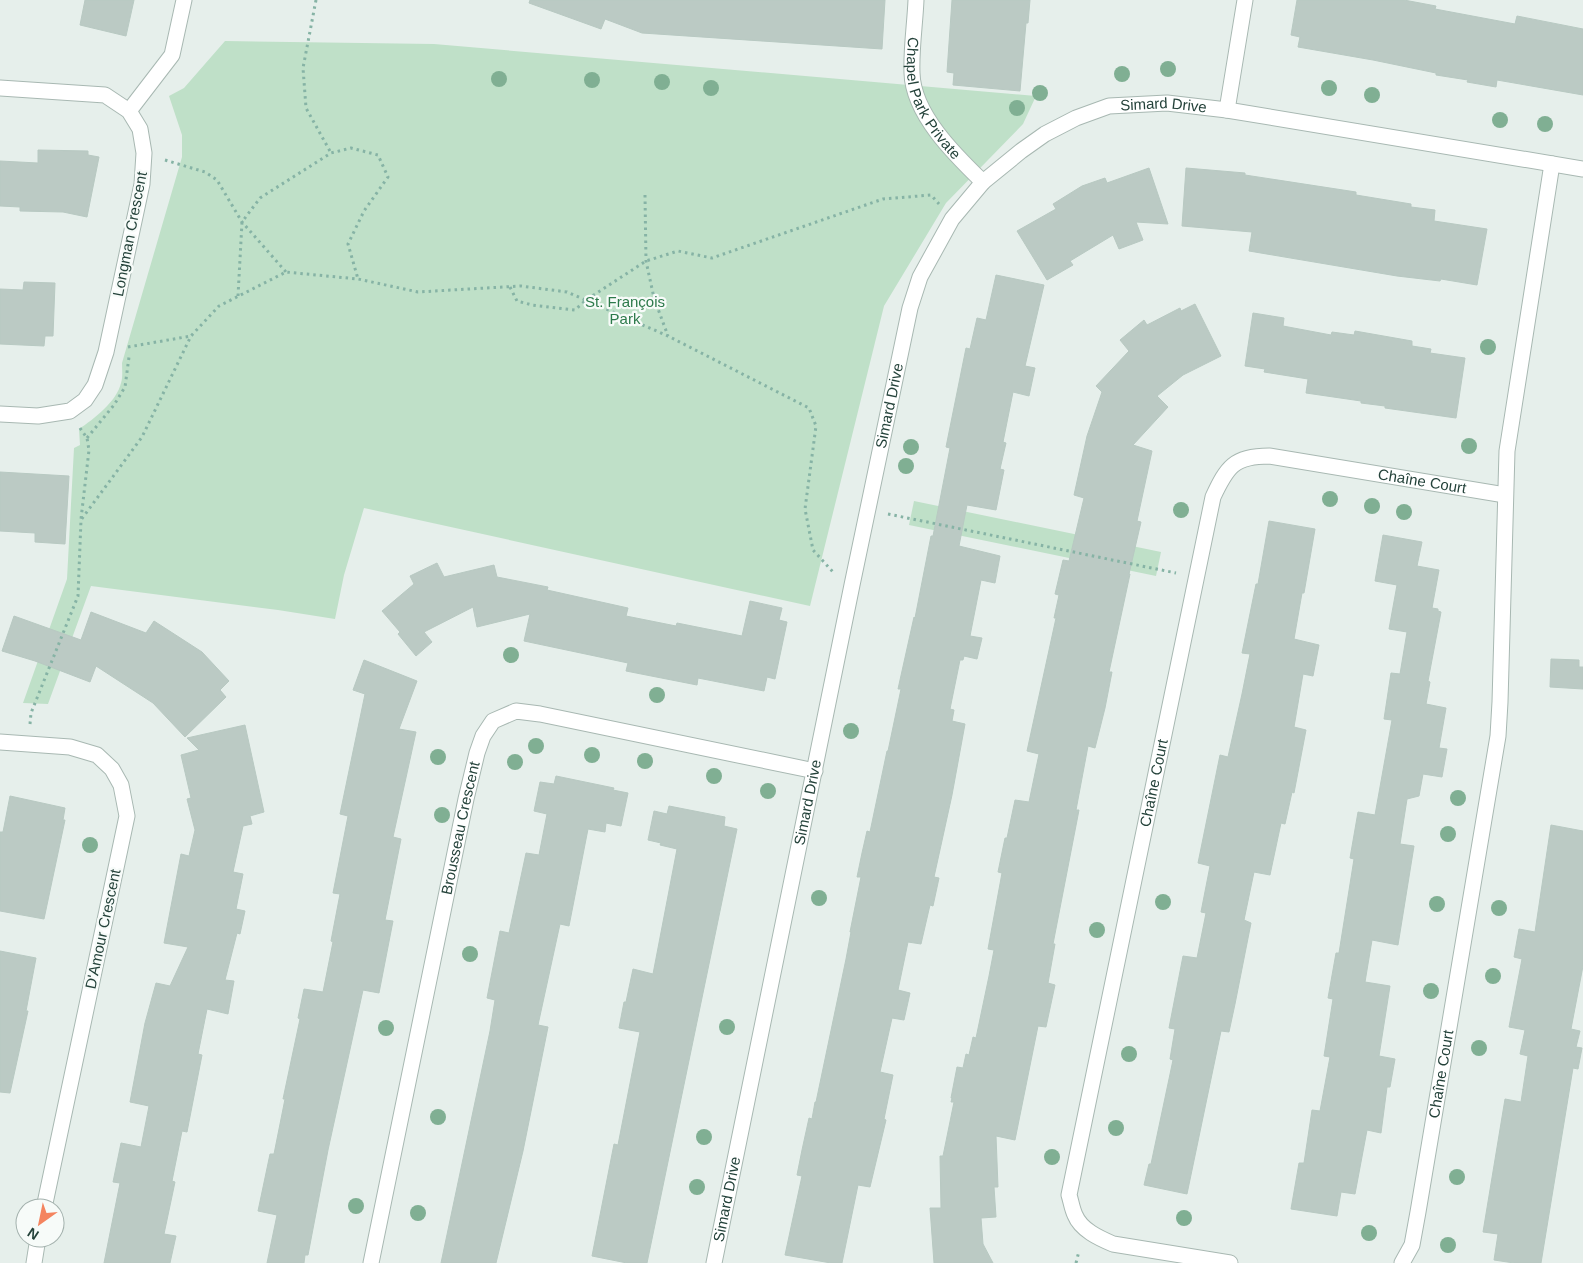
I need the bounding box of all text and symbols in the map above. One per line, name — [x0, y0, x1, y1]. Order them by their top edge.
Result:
street label: Chapel Park Private — [904, 37, 965, 162]
street label: Simard Drive — [1120, 94, 1208, 116]
street label: Longman Crescent — [109, 169, 150, 298]
park label: St. François Park — [585, 293, 665, 327]
street label: Simard Drive — [872, 361, 906, 450]
street label: Chaîne Court — [1377, 465, 1468, 497]
street label: Chaîne Court — [1136, 737, 1171, 828]
street label: Simard Drive — [790, 758, 824, 847]
street label: Brousseau Crescent — [438, 759, 483, 896]
street label: D'Amour Crescent — [82, 867, 124, 990]
street label: Chaîne Court — [1425, 1028, 1457, 1119]
street label: Simard Drive — [709, 1155, 743, 1243]
north arrow — [15, 1198, 65, 1248]
text: N — [24, 1224, 42, 1243]

